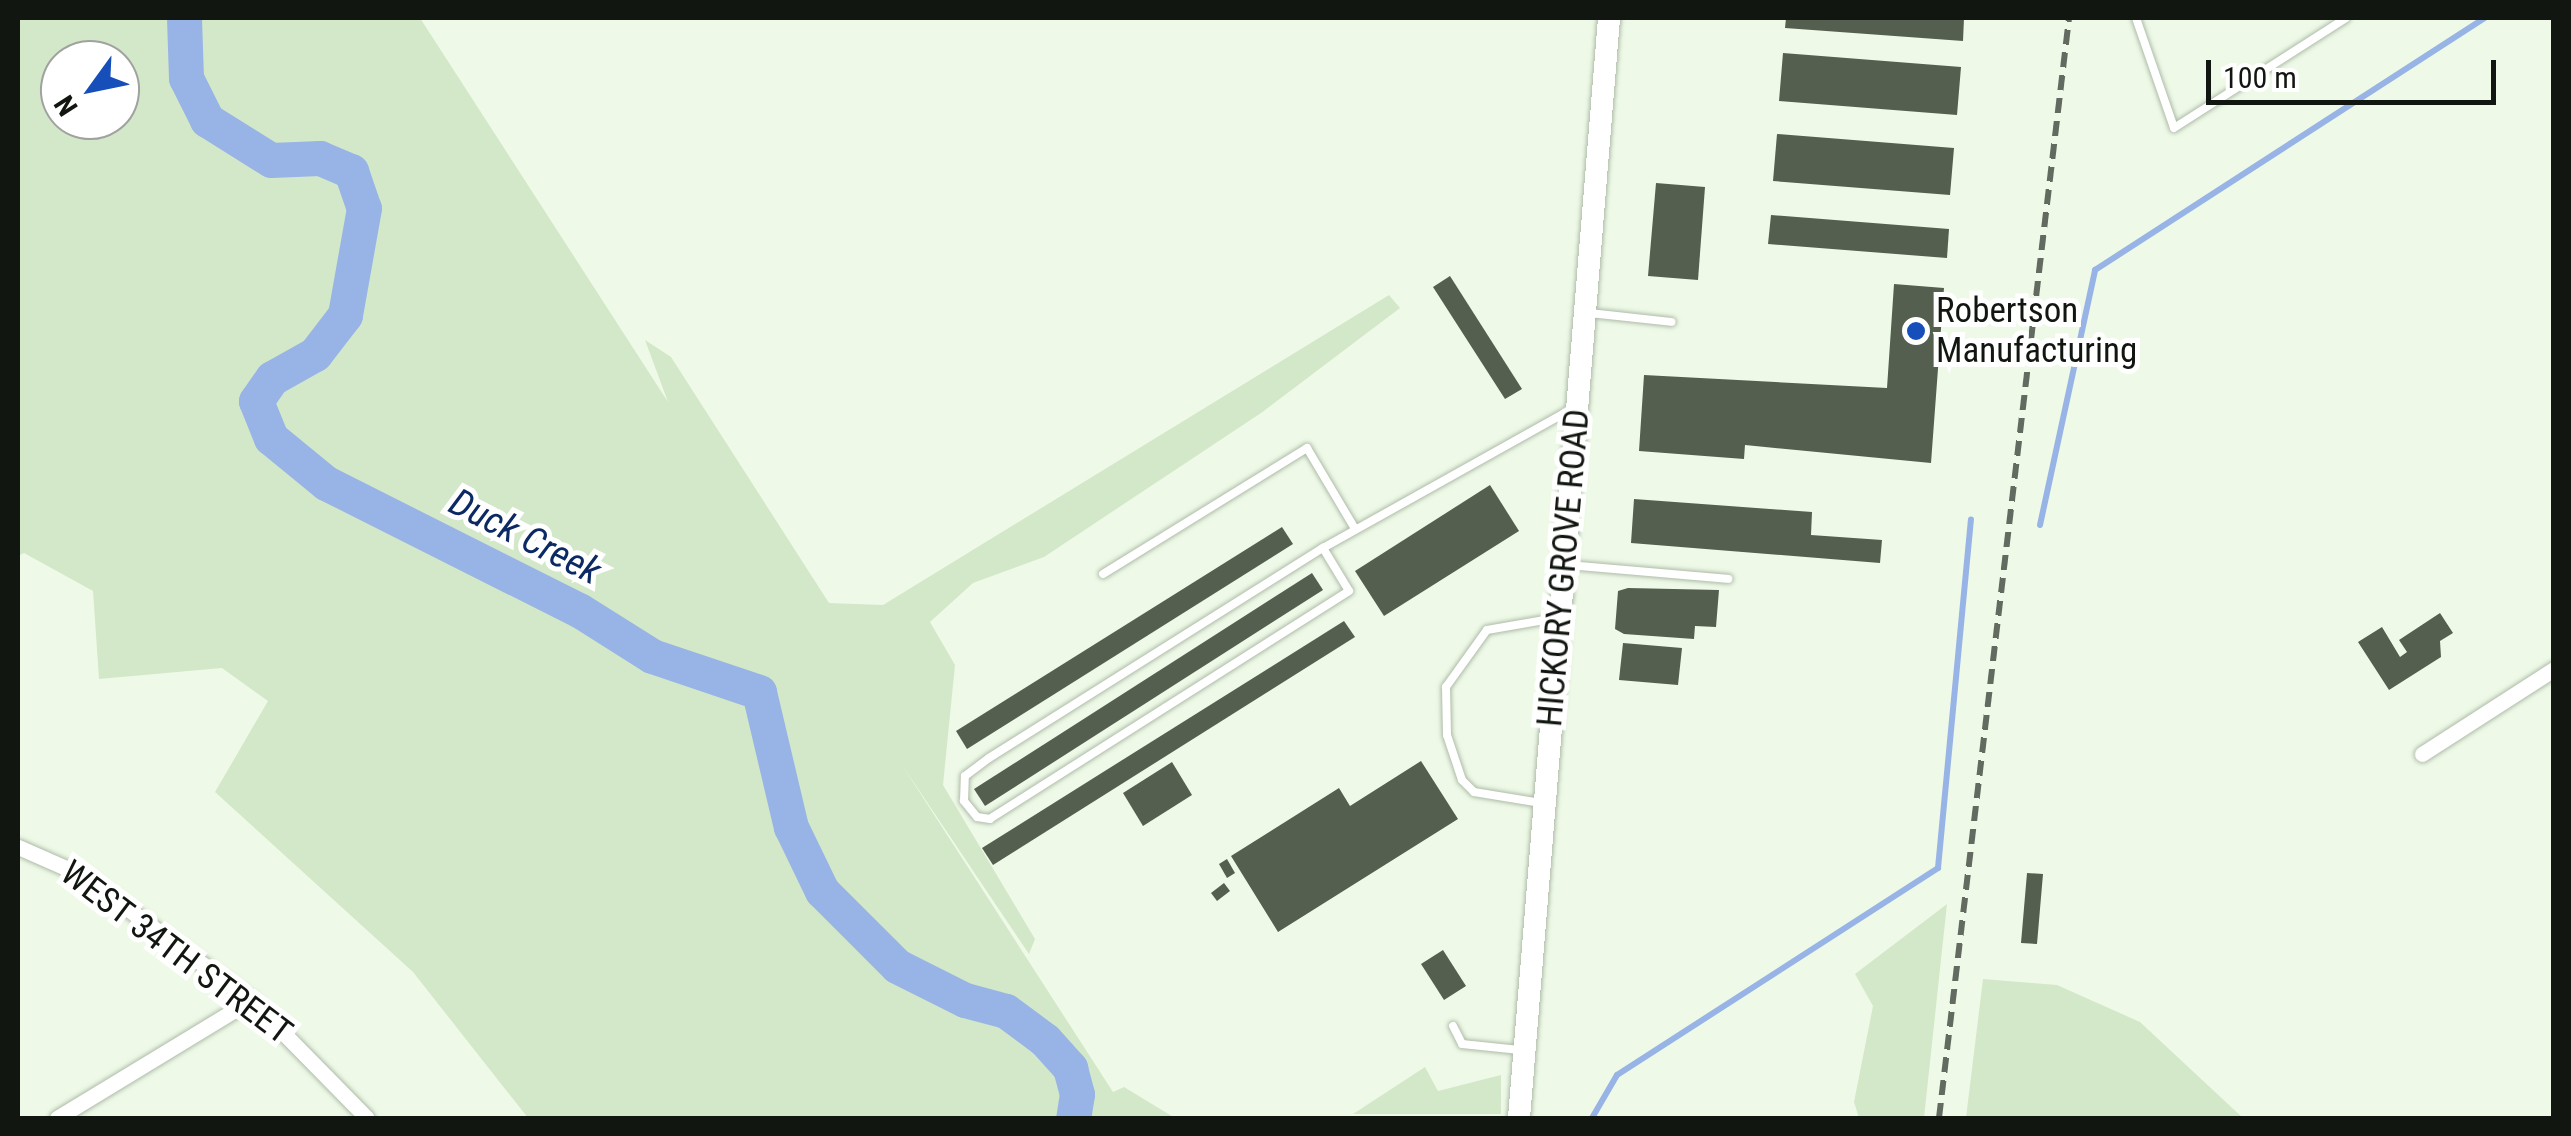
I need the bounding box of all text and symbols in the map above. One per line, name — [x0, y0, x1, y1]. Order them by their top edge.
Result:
north arrow — [40, 40, 140, 140]
scale bar — [2211, 40, 2501, 102]
text: 100 m — [2223, 60, 2297, 95]
text: N — [48, 89, 85, 122]
place label: Robertson Manufacturing — [1936, 290, 2137, 372]
marker: Robertson Manufacturing — [1905, 320, 1927, 342]
street label: HICKORY GROVE ROAD — [1529, 408, 1599, 728]
water label: Duck Creek — [442, 479, 608, 595]
street label: WEST 34TH STREET — [52, 852, 300, 1054]

